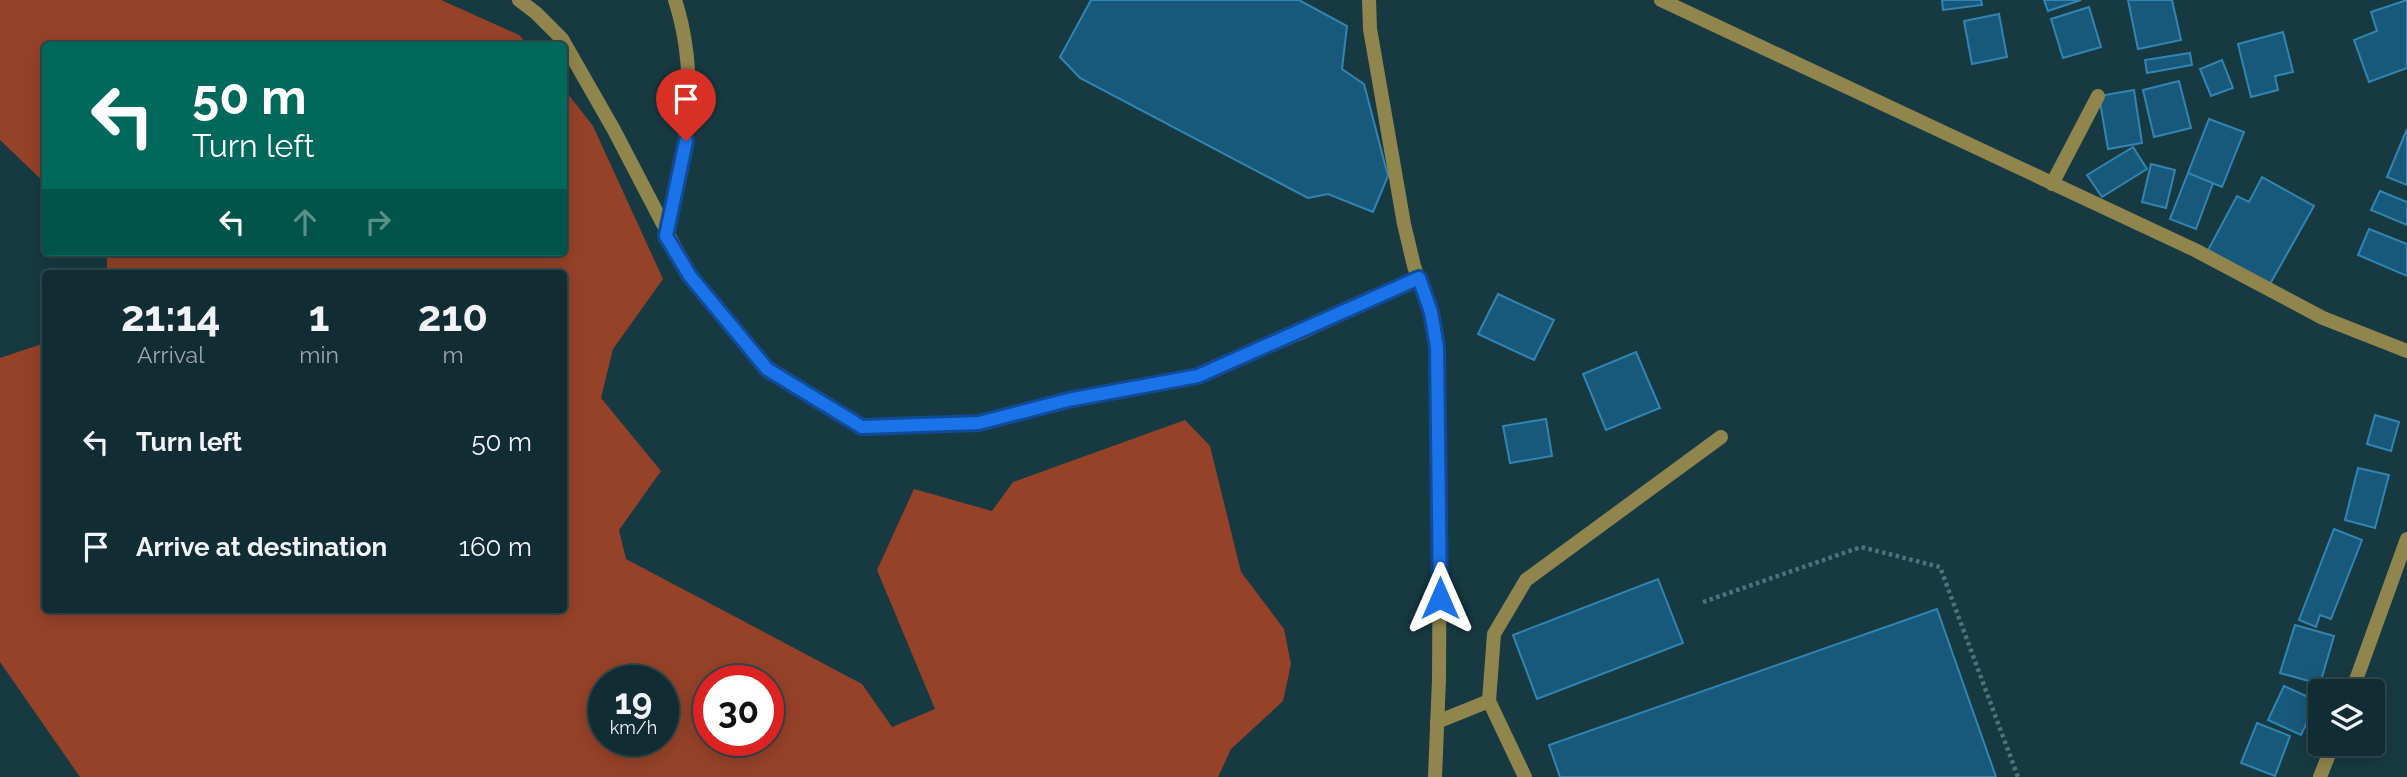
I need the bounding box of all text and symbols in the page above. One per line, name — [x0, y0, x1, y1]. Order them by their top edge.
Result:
text: 50 m — [192, 68, 307, 125]
pin — [656, 69, 716, 141]
icon: left — [77, 70, 168, 161]
icon: arrive — [667, 80, 705, 118]
text: Turn left — [192, 127, 314, 164]
icon: left — [213, 203, 251, 241]
icon: ahead — [286, 203, 324, 241]
icon: right — [359, 203, 397, 241]
text: 21:14 — [121, 292, 220, 341]
text: 1 — [309, 292, 330, 341]
text: 210 — [418, 292, 488, 341]
text: Arrival — [137, 341, 204, 368]
text: min — [299, 341, 339, 368]
text: m — [442, 341, 464, 368]
icon: left — [77, 423, 115, 461]
text: Turn left — [136, 427, 242, 457]
text: 50 m — [471, 427, 532, 457]
icon: arrive — [77, 528, 115, 566]
text: Arrive at destination — [136, 532, 387, 562]
text: 160 m — [459, 532, 532, 562]
position arrow — [1403, 561, 1477, 635]
speed limit sign: 30 — [693, 665, 784, 756]
map controls — [2308, 679, 2385, 756]
button: layers — [2308, 679, 2385, 756]
text: 19 — [615, 681, 652, 722]
text: km/h — [610, 717, 657, 738]

